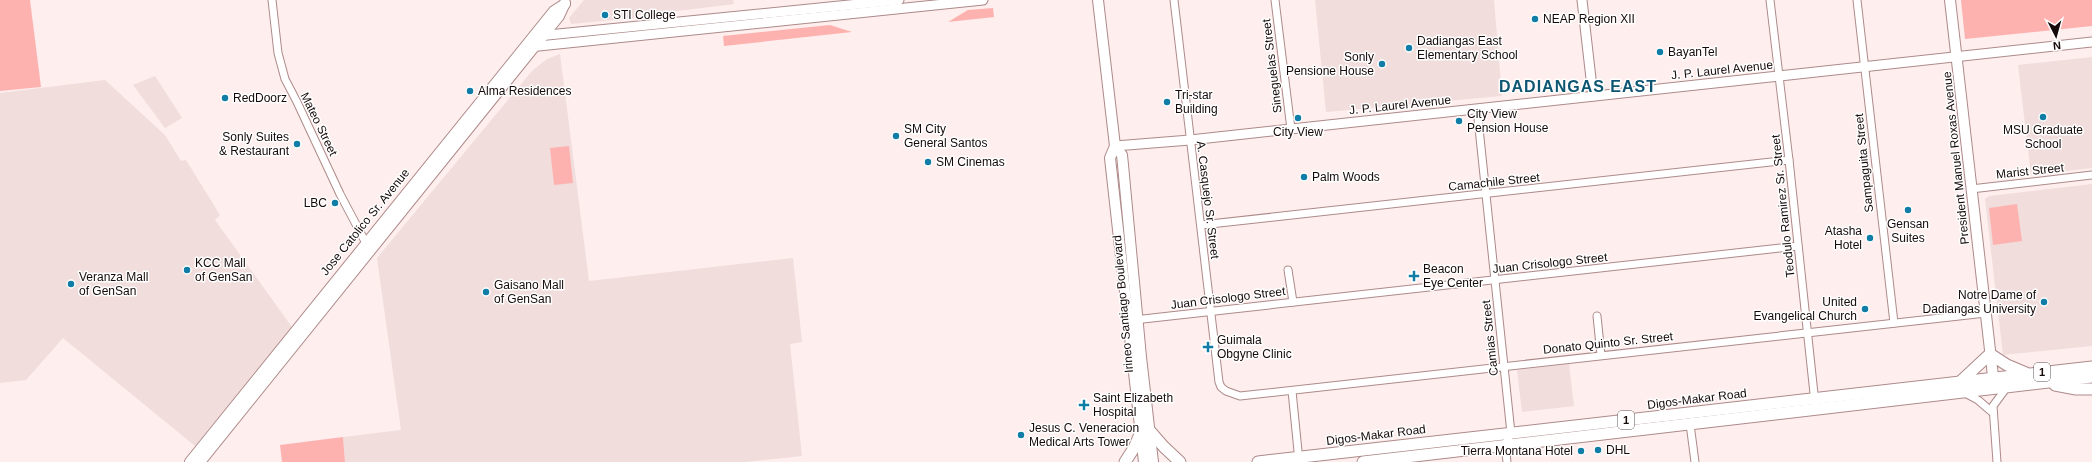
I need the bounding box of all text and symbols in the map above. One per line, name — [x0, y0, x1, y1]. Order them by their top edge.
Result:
place label: STI College — [613, 8, 676, 22]
marker: STI College — [600, 10, 610, 20]
place label: NEAP Region XII — [1543, 12, 1635, 26]
marker: NEAP Region XII — [1530, 14, 1540, 24]
north arrow — [2036, 16, 2076, 56]
street label: Sineguelas Street — [1259, 17, 1285, 114]
place label: Dadiangas East Elementary School — [1417, 34, 1518, 62]
text: N — [2052, 40, 2062, 52]
marker: Dadiangas East Elementary School — [1404, 43, 1414, 53]
place label: BayanTel — [1668, 45, 1717, 59]
marker: BayanTel — [1655, 47, 1665, 57]
place label: Sonly Pensione House — [1286, 50, 1374, 78]
street label: J. P. Laurel Avenue — [1670, 58, 1774, 82]
marker: Sonly Pensione House — [1377, 59, 1387, 69]
street label: President Manuel Roxas Avenue — [1940, 70, 1972, 245]
district label: DADIANGAS EAST — [1499, 78, 1657, 95]
place label: Alma Residences — [478, 84, 571, 98]
marker: Alma Residences — [465, 86, 475, 96]
place label: Tri-star Building — [1175, 88, 1218, 116]
street label: Mateo Street — [298, 90, 341, 159]
place label: RedDoorz — [233, 91, 287, 105]
marker: RedDoorz — [220, 93, 230, 103]
street label: J. P. Laurel Avenue — [1348, 93, 1452, 117]
marker: Tri-star Building — [1162, 97, 1172, 107]
place label: City View Pension House — [1467, 107, 1549, 135]
street label: Sampaguita Street — [1852, 112, 1876, 213]
marker: MSU Graduate School — [2038, 112, 2048, 122]
marker: City View — [1293, 113, 1303, 123]
marker: City View Pension House — [1454, 116, 1464, 126]
place label: SM City General Santos — [904, 122, 987, 150]
place label: MSU Graduate School — [2003, 123, 2083, 151]
place label: City View — [1273, 125, 1323, 139]
place label: Sonly Suites & Restaurant — [219, 130, 290, 158]
marker: SM City General Santos — [891, 131, 901, 141]
street label: Teodulo Ramirez Sr. Street — [1768, 133, 1797, 278]
marker: Sonly Suites & Restaurant — [292, 139, 302, 149]
street label: A. Casquejo Sr. Street — [1194, 140, 1222, 260]
place label: SM Cinemas — [936, 155, 1005, 169]
marker: SM Cinemas — [923, 157, 933, 167]
street label: Marist Street — [1995, 160, 2065, 182]
street label: Jose Catolico Sr. Avenue — [318, 166, 413, 278]
place label: Palm Woods — [1312, 170, 1380, 184]
street label: Camachile Street — [1447, 170, 1541, 194]
marker: Palm Woods — [1299, 172, 1309, 182]
place label: LBC — [304, 196, 327, 210]
marker: LBC — [330, 198, 340, 208]
marker: Gensan Suites — [1903, 205, 1913, 215]
place label: Gensan Suites — [1887, 217, 1929, 245]
place label: Atasha Hotel — [1825, 224, 1862, 252]
marker: Atasha Hotel — [1865, 233, 1875, 243]
street label: Irineo Santiago Boulevard — [1110, 235, 1136, 373]
street label: Juan Crisologo Street — [1492, 250, 1609, 276]
place label: KCC Mall of GenSan — [195, 256, 252, 284]
place label: Beacon Eye Center — [1423, 262, 1483, 290]
marker: KCC Mall of GenSan — [182, 265, 192, 275]
place label: Veranza Mall of GenSan — [79, 270, 148, 298]
marker: Beacon Eye Center — [1408, 270, 1420, 282]
place label: Gaisano Mall of GenSan — [494, 278, 564, 306]
marker: Veranza Mall of GenSan — [66, 279, 76, 289]
street label: Juan Crisologo Street — [1170, 284, 1287, 312]
marker: Gaisano Mall of GenSan — [481, 287, 491, 297]
place label: Notre Dame of Dadiangas University — [1923, 288, 2037, 316]
place label: United Evangelical Church — [1754, 295, 1857, 323]
marker: Notre Dame of Dadiangas University — [2039, 297, 2049, 307]
street label: Camias Street — [1479, 299, 1501, 377]
marker: United Evangelical Church — [1860, 304, 1870, 314]
street label: Donato Quinto Sr. Street — [1542, 329, 1674, 357]
place label: Guimala Obgyne Clinic — [1217, 333, 1292, 361]
marker: Guimala Obgyne Clinic — [1202, 341, 1214, 353]
road number: 1 — [2034, 363, 2050, 381]
street label: Digos-Makar Road — [1646, 386, 1748, 412]
place label: Saint Elizabeth Hospital — [1093, 391, 1173, 419]
marker: Saint Elizabeth Hospital — [1078, 399, 1090, 411]
road number: 1 — [1618, 411, 1634, 429]
place label: Jesus C. Veneracion Medical Arts Tower — [1029, 421, 1139, 449]
street label: Digos-Makar Road — [1325, 422, 1427, 448]
marker: Jesus C. Veneracion Medical Arts Tower — [1016, 430, 1026, 440]
place label: DHL — [1606, 443, 1630, 457]
place label: Tierra Montana Hotel — [1461, 444, 1573, 458]
marker: DHL — [1593, 445, 1603, 455]
marker: Tierra Montana Hotel — [1576, 446, 1586, 456]

